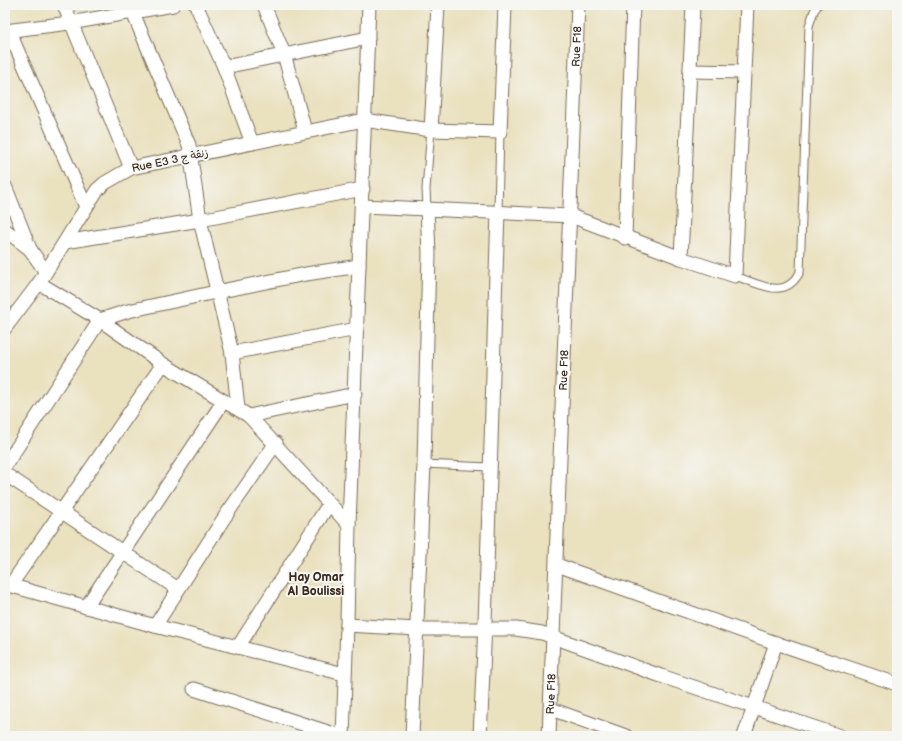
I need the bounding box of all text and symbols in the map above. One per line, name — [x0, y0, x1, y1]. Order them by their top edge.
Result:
street label: Rue F18 — [570, 26, 584, 67]
street label: Rue E3 زنقة ج 3 — [131, 146, 210, 176]
street label: Rue F18 — [557, 350, 571, 391]
district label: Hay Omar Al Boulissi — [287, 570, 344, 599]
street label: Rue F18 — [544, 673, 558, 715]

